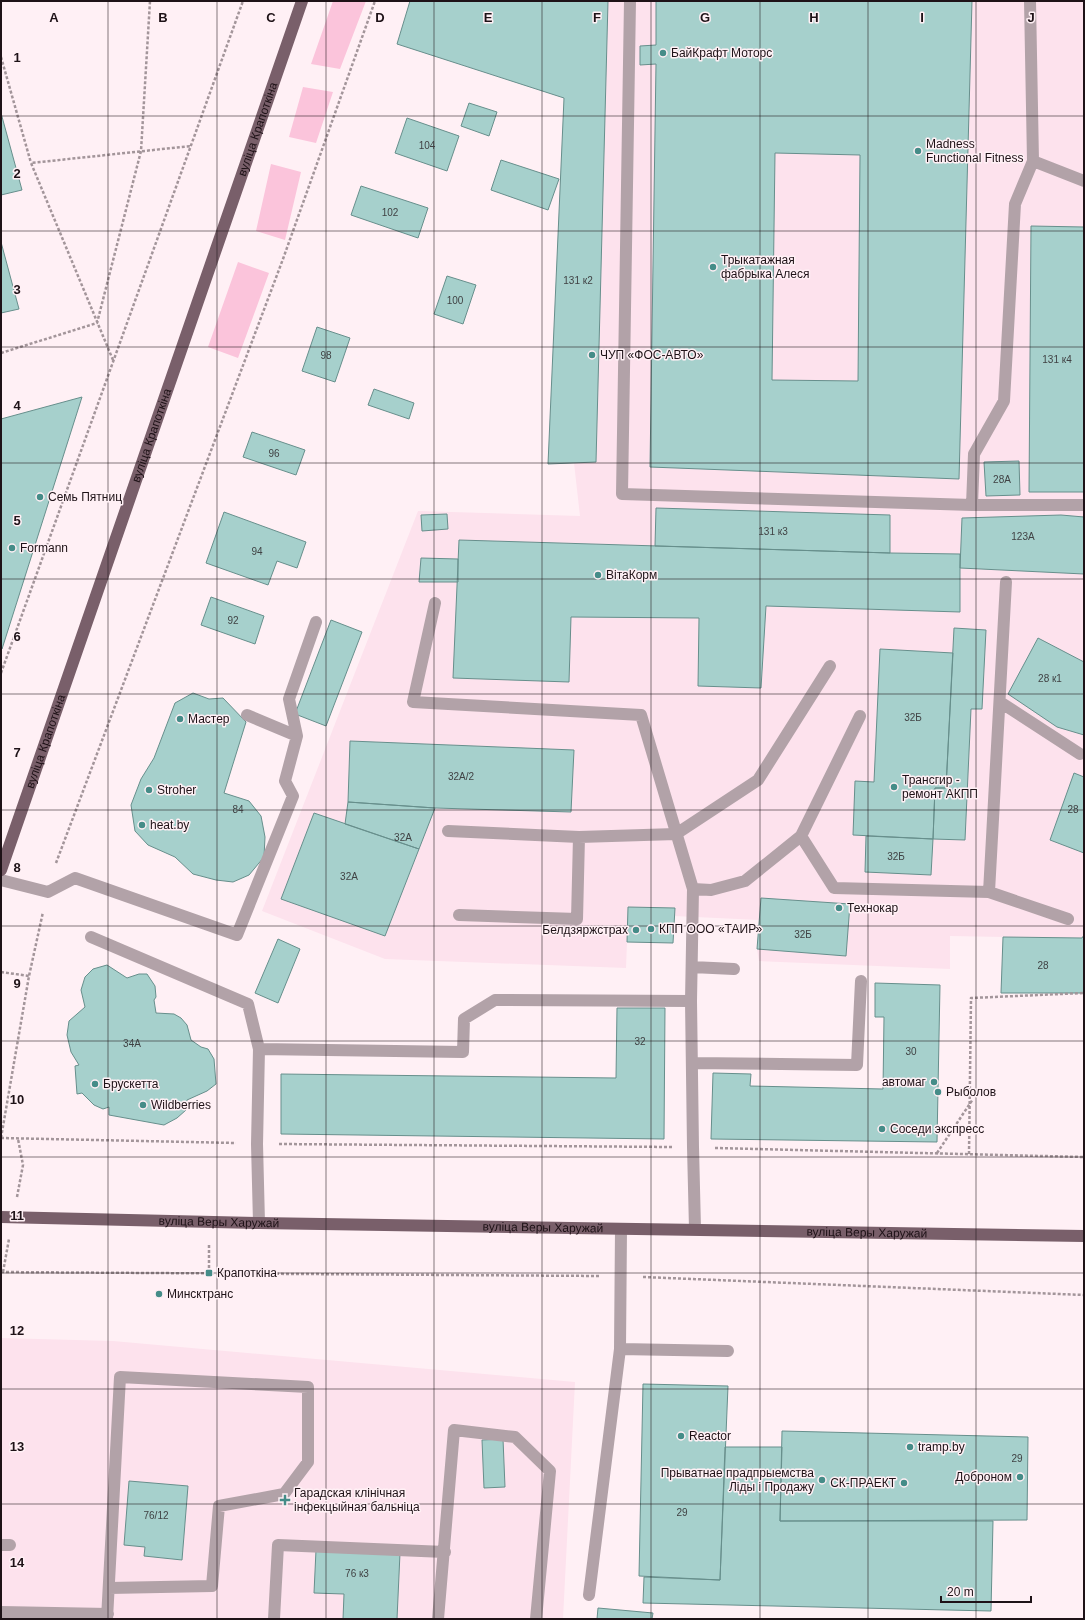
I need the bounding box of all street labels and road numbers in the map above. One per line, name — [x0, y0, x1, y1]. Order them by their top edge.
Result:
street label: вуліца Крапоткіна — [235, 80, 280, 178]
street label: вуліца Крапоткіна — [129, 386, 174, 484]
street label: вуліца Крапоткіна — [23, 692, 68, 790]
street label: вуліца Веры Харужай — [158, 1214, 279, 1230]
street label: вуліца Веры Харужай — [482, 1220, 603, 1235]
street label: вуліца Веры Харужай — [806, 1225, 927, 1241]

